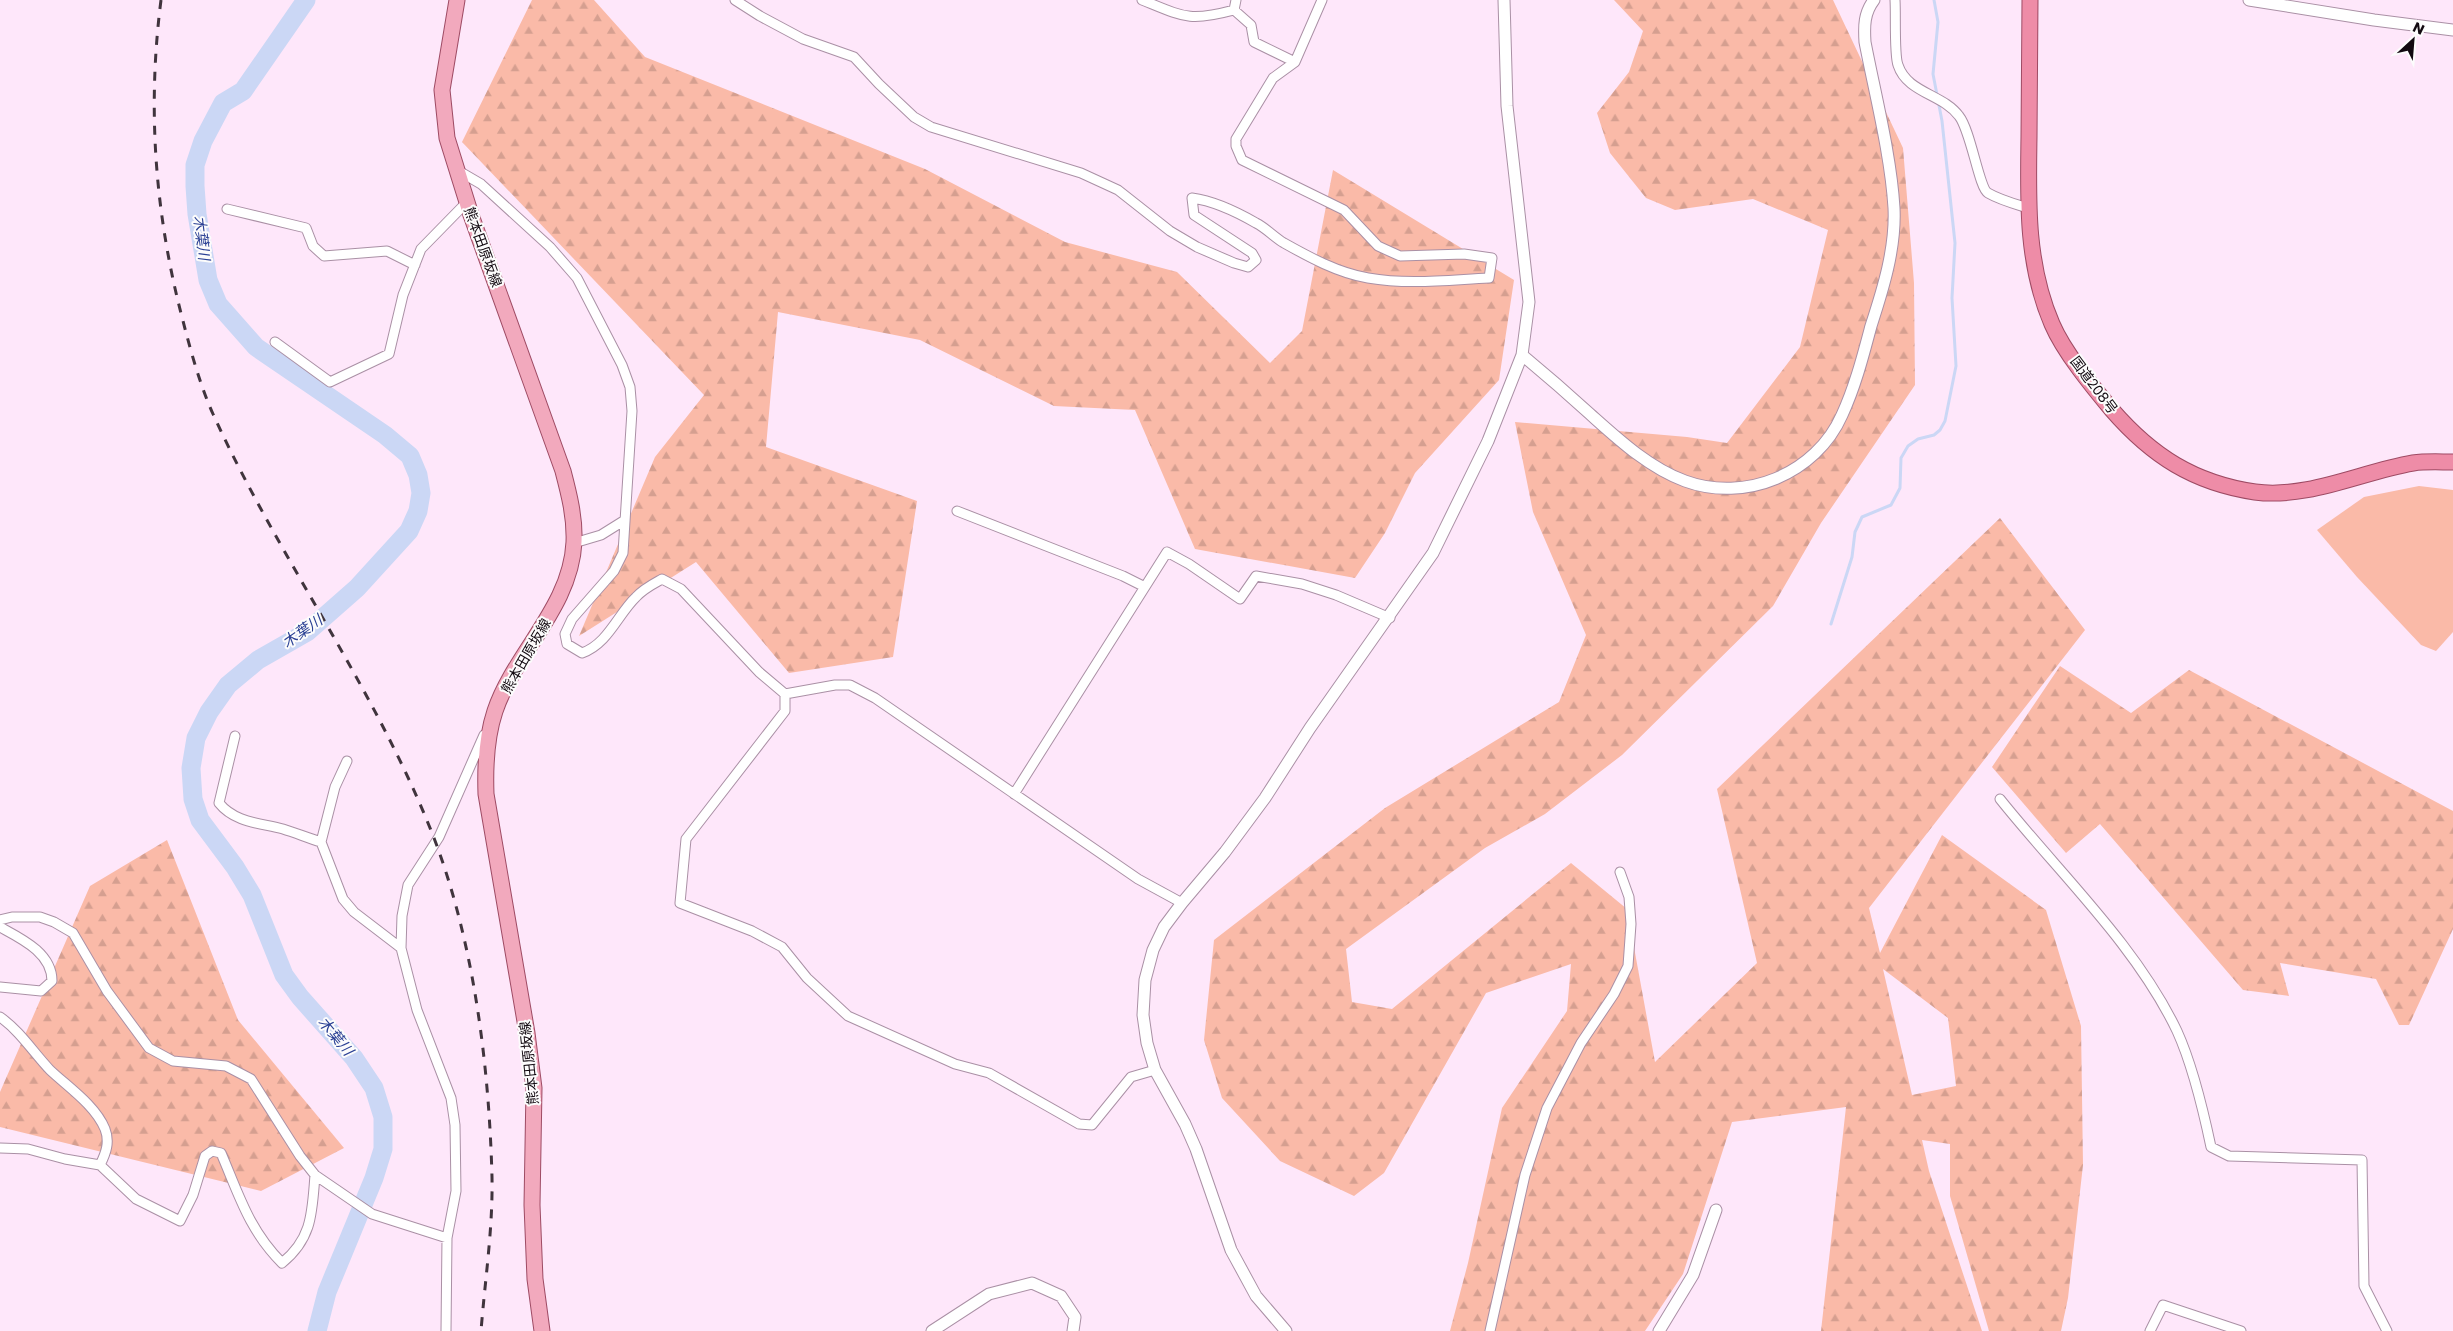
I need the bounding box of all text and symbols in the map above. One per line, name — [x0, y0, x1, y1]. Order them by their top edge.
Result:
north arrow — [2388, 15, 2438, 65]
text: N — [2410, 17, 2428, 40]
street label: 熊本田原坂線 — [459, 204, 507, 290]
water label: 木葉川 — [189, 214, 215, 264]
street label: 国道208号 — [2066, 352, 2122, 418]
water label: 木葉川 — [278, 608, 328, 653]
street label: 熊本田原坂線 — [496, 615, 556, 697]
water label: 木葉川 — [313, 1012, 360, 1062]
street label: 熊本田原坂線 — [515, 1020, 543, 1106]

